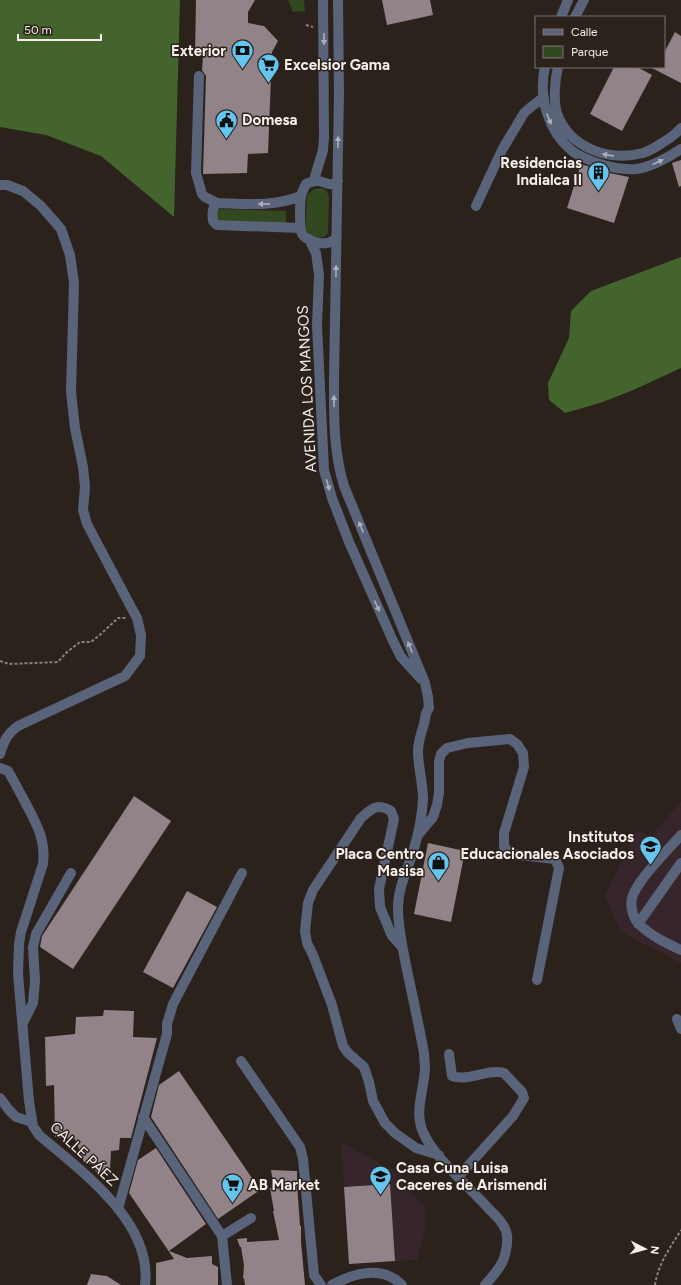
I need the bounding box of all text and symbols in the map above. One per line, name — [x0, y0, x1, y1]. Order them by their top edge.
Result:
scale bar — [18, 16, 101, 42]
legend — [535, 16, 665, 68]
text: 50 m — [24, 23, 52, 37]
text: Calle — [571, 25, 598, 39]
one-way arrow — [321, 33, 327, 46]
bank icon: Exterior — [229, 38, 255, 71]
place label: Exterior — [171, 42, 226, 60]
text: Parque — [571, 45, 609, 59]
supermarket icon: Excelsior Gama — [255, 52, 281, 85]
place label: Excelsior Gama — [284, 56, 390, 74]
public building icon: Domesa — [213, 107, 239, 140]
place label: Domesa — [242, 111, 298, 129]
one-way arrow — [546, 113, 553, 125]
one-way arrow — [335, 135, 341, 148]
one-way arrow — [602, 151, 614, 157]
place label: Residencias Indialca II — [500, 154, 582, 189]
one-way arrow — [652, 158, 664, 164]
building icon: Residencias Indialca II — [585, 159, 611, 192]
one-way arrow — [257, 201, 270, 207]
one-way arrow — [333, 264, 339, 277]
street label: AVENIDA LOS MANGOS — [294, 305, 320, 473]
one-way arrow — [331, 394, 337, 407]
one-way arrow — [325, 480, 331, 492]
one-way arrow — [357, 520, 363, 532]
one-way arrow — [374, 600, 380, 611]
one-way arrow — [407, 641, 413, 652]
place label: Institutos Educacionales Asociados — [460, 828, 634, 863]
school or university icon: Institutos Educacionales Asociados — [637, 833, 663, 866]
place label: Placa Centro Masisa — [335, 845, 424, 880]
shop icon: Placa Centro Masisa — [426, 850, 452, 883]
street label: CALLE PÁEZ — [46, 1118, 122, 1190]
place label: Casa Cuna Luisa Caceres de Arismendi — [396, 1159, 547, 1194]
school or university icon: Casa Cuna Luisa Caceres de Arismendi — [367, 1164, 393, 1197]
supermarket icon: AB Market — [219, 1172, 245, 1205]
place label: AB Market — [248, 1176, 320, 1194]
north arrow — [625, 1229, 665, 1269]
text: N — [648, 1245, 661, 1255]

